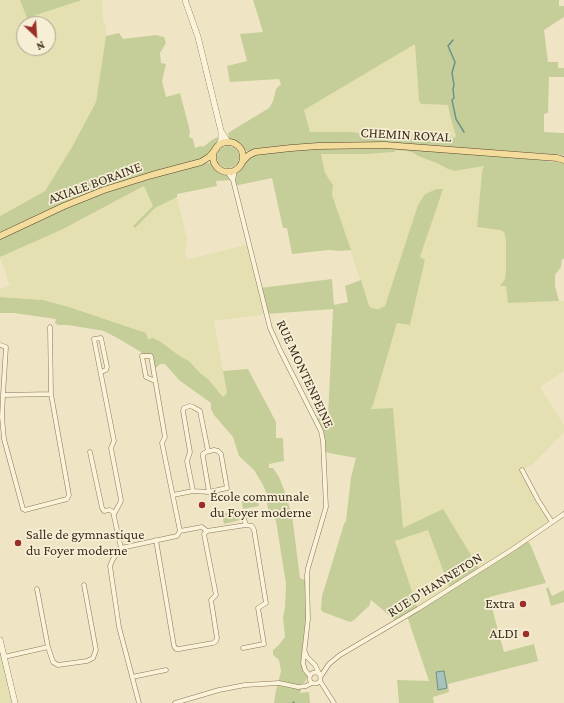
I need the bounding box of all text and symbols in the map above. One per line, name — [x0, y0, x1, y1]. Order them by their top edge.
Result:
north arrow — [16, 16, 56, 56]
text: N — [35, 39, 47, 53]
street label: CHEMIN ROYAL — [360, 124, 452, 146]
street label: AXIALE BORAINE — [46, 158, 144, 208]
street label: RUE MONTENPEINE — [273, 317, 337, 431]
place label: École communale du Foyer moderne — [210, 489, 311, 522]
marker: École communale du Foyer moderne — [197, 500, 207, 510]
place label: Salle de gymnastique du Foyer moderne — [26, 527, 144, 560]
marker: Salle de gymnastique du Foyer moderne — [13, 538, 23, 548]
street label: RUE D'HANNETON — [384, 549, 486, 621]
place label: Extra — [485, 596, 515, 612]
marker: Extra — [518, 599, 528, 609]
place label: ALDI — [489, 626, 518, 642]
marker: ALDI — [521, 629, 531, 639]

